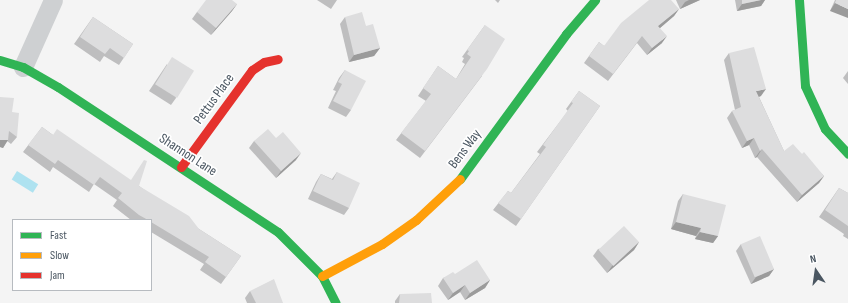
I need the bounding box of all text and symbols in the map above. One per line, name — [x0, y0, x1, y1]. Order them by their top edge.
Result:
street label: Pettus Place — [190, 71, 238, 127]
street label: Bens Way — [445, 126, 485, 172]
street label: Shannon Lane — [156, 130, 220, 180]
legend — [12, 219, 152, 291]
text: Fast — [50, 228, 67, 243]
text: Slow — [50, 248, 69, 263]
north arrow — [796, 251, 836, 291]
text: N — [809, 252, 818, 266]
text: Jam — [50, 268, 65, 283]

